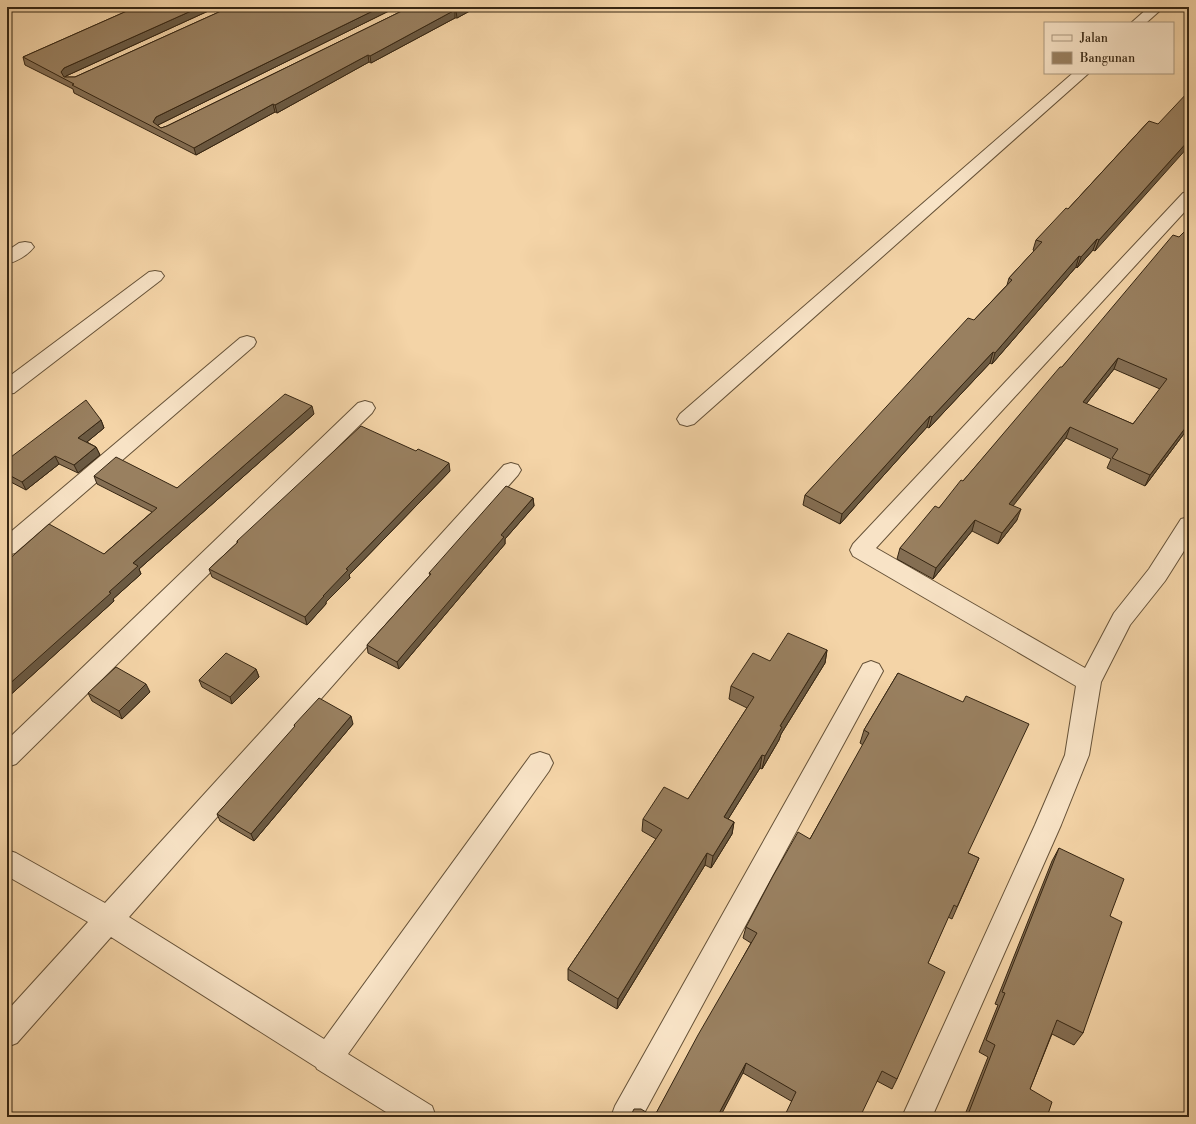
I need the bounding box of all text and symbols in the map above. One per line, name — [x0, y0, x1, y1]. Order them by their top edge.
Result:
legend — [1044, 22, 1174, 74]
text: Jalan — [1079, 31, 1108, 46]
text: Bangunan — [1079, 51, 1135, 66]

